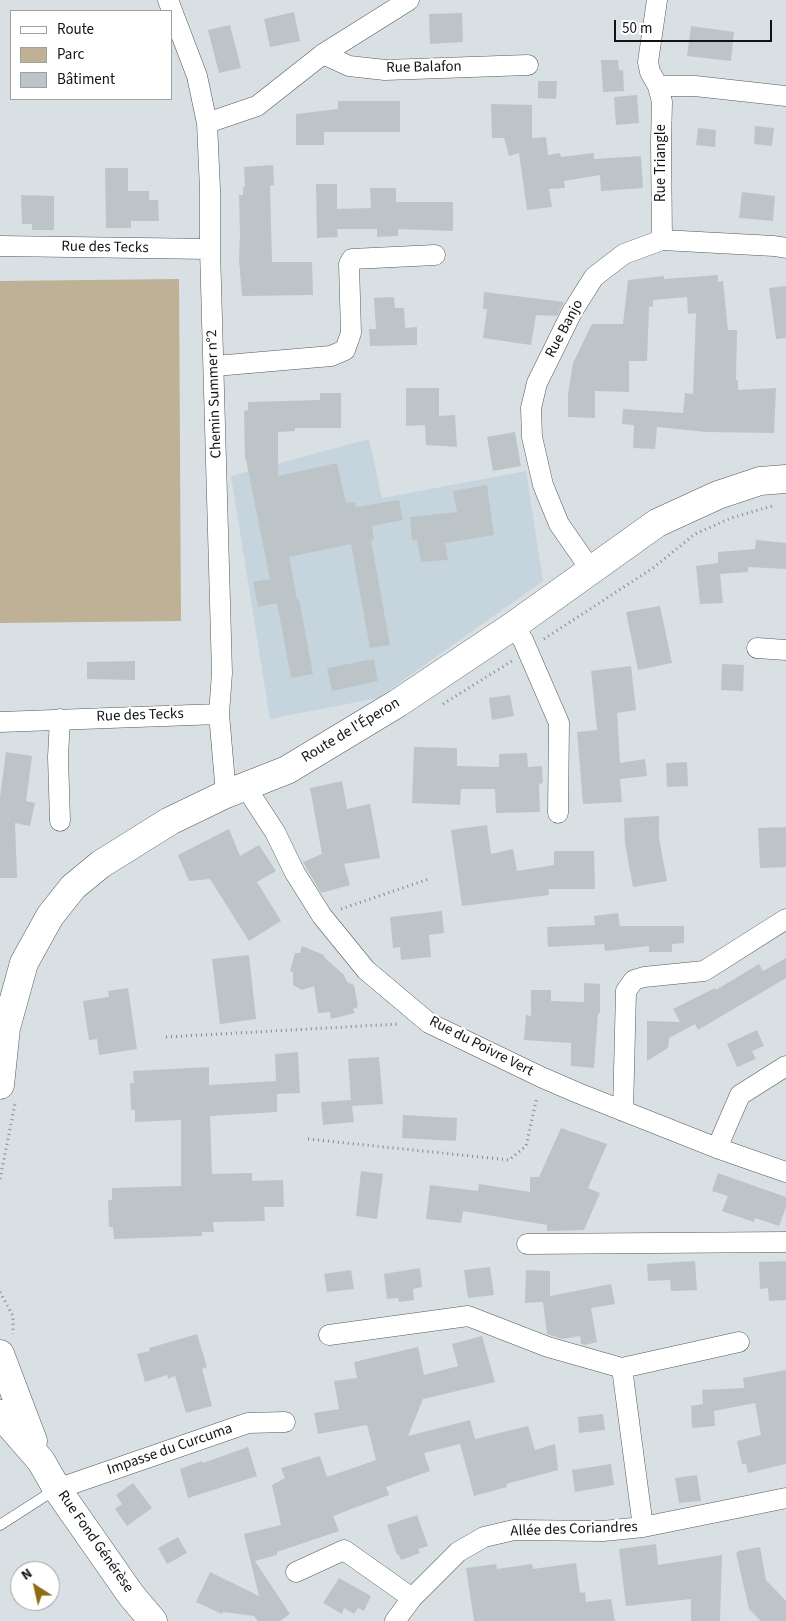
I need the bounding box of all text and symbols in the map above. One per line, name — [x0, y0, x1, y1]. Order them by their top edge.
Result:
legend — [10, 10, 172, 100]
scale bar — [616, 10, 774, 42]
text: 50 m — [622, 18, 652, 39]
text: Route — [57, 19, 94, 40]
text: Parc — [57, 44, 84, 65]
street label: Rue Balafon — [386, 58, 462, 78]
text: Bâtiment — [57, 69, 115, 90]
street label: Rue Triangle — [653, 124, 671, 202]
street label: Rue des Tecks — [61, 238, 149, 258]
street label: Rue Banjo — [542, 297, 588, 361]
street label: Chemin Summer n°2 — [204, 329, 226, 459]
street label: Route de l'Éperon — [299, 695, 403, 767]
street label: Rue des Tecks — [96, 705, 184, 727]
street label: Rue du Poivre Vert — [426, 1013, 536, 1081]
street label: Impasse du Curcuma — [105, 1420, 235, 1480]
street label: Rue Fond Générèse — [53, 1487, 137, 1597]
street label: Allée des Coriandres — [510, 1519, 638, 1541]
north arrow — [10, 1561, 60, 1611]
text: N — [17, 1564, 37, 1585]

